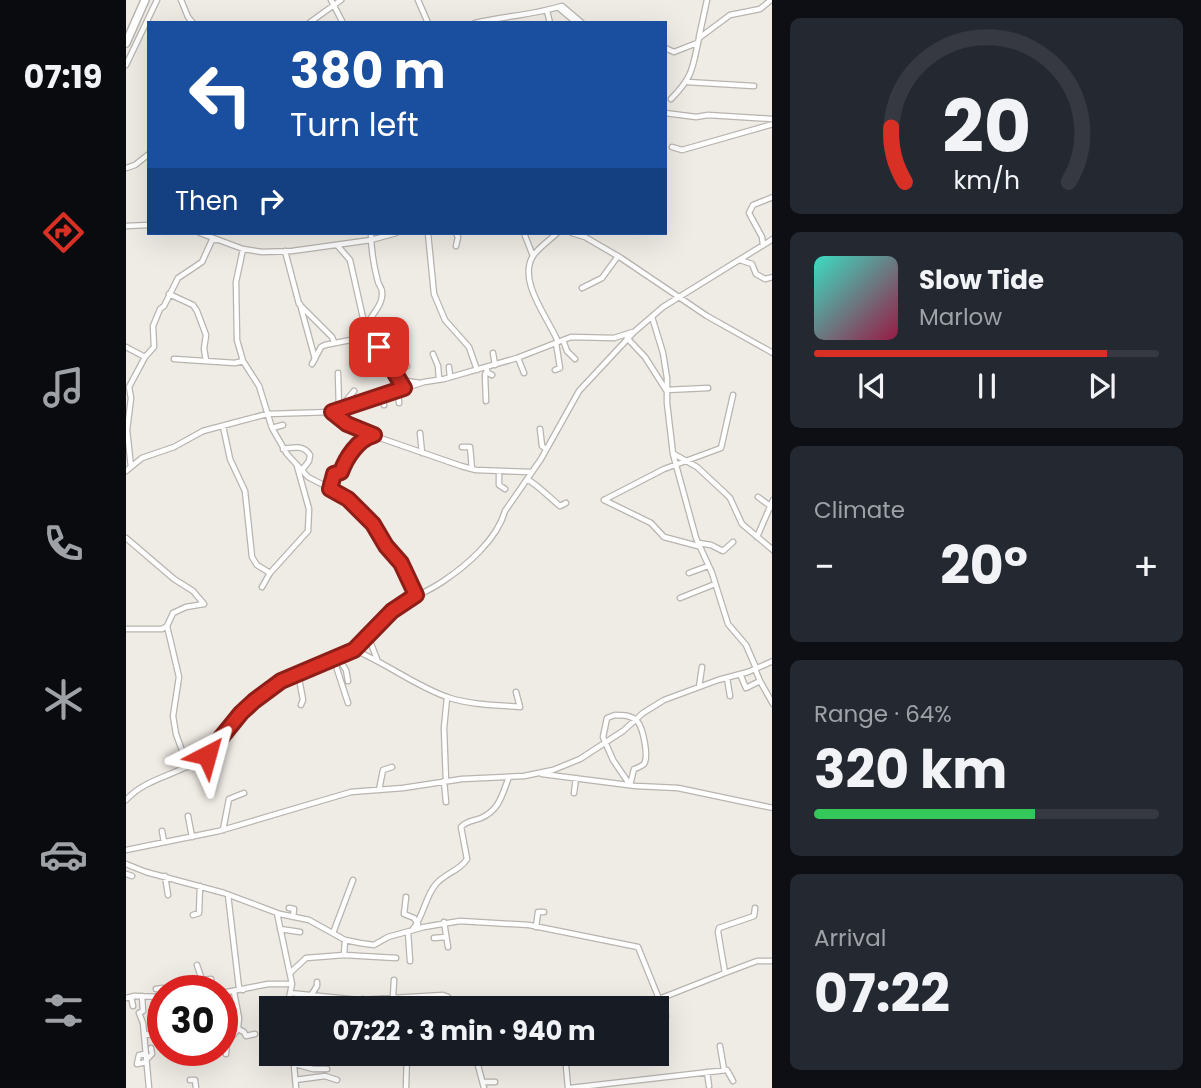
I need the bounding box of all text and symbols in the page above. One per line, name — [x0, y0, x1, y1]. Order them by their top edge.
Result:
text: 380 m — [290, 37, 446, 105]
icon: left — [175, 49, 266, 140]
text: 07:19 — [24, 54, 102, 99]
text: 20 — [942, 76, 1031, 177]
text: Turn left — [290, 102, 419, 147]
text: km/h — [953, 163, 1020, 198]
icon: right — [252, 182, 290, 220]
text: Then — [175, 183, 238, 219]
icon: directions — [39, 208, 88, 257]
text: Slow Tide — [919, 262, 1044, 298]
text: Marlow — [919, 301, 1002, 333]
pin — [349, 317, 409, 377]
icon: arrive — [360, 328, 398, 366]
icon: music — [39, 363, 88, 412]
icon: previous — [853, 367, 891, 405]
icon: pause — [968, 367, 1006, 405]
icon: next — [1083, 367, 1121, 405]
text: Climate — [814, 494, 905, 526]
icon: phone — [39, 519, 88, 568]
text: 20° — [940, 529, 1028, 602]
text: − — [814, 540, 835, 593]
text: + — [1133, 540, 1159, 593]
icon: climate — [39, 675, 88, 724]
text: Range · 64% — [814, 698, 952, 730]
position arrow — [170, 718, 244, 792]
text: 320 km — [814, 733, 1007, 806]
icon: car — [39, 830, 88, 879]
text: Arrival — [814, 922, 886, 954]
text: 07:22 — [814, 957, 950, 1030]
speed limit sign: 30 — [147, 975, 238, 1066]
icon: filters — [39, 986, 88, 1035]
text: 07:22 · 3 min · 940 m — [332, 1013, 596, 1049]

